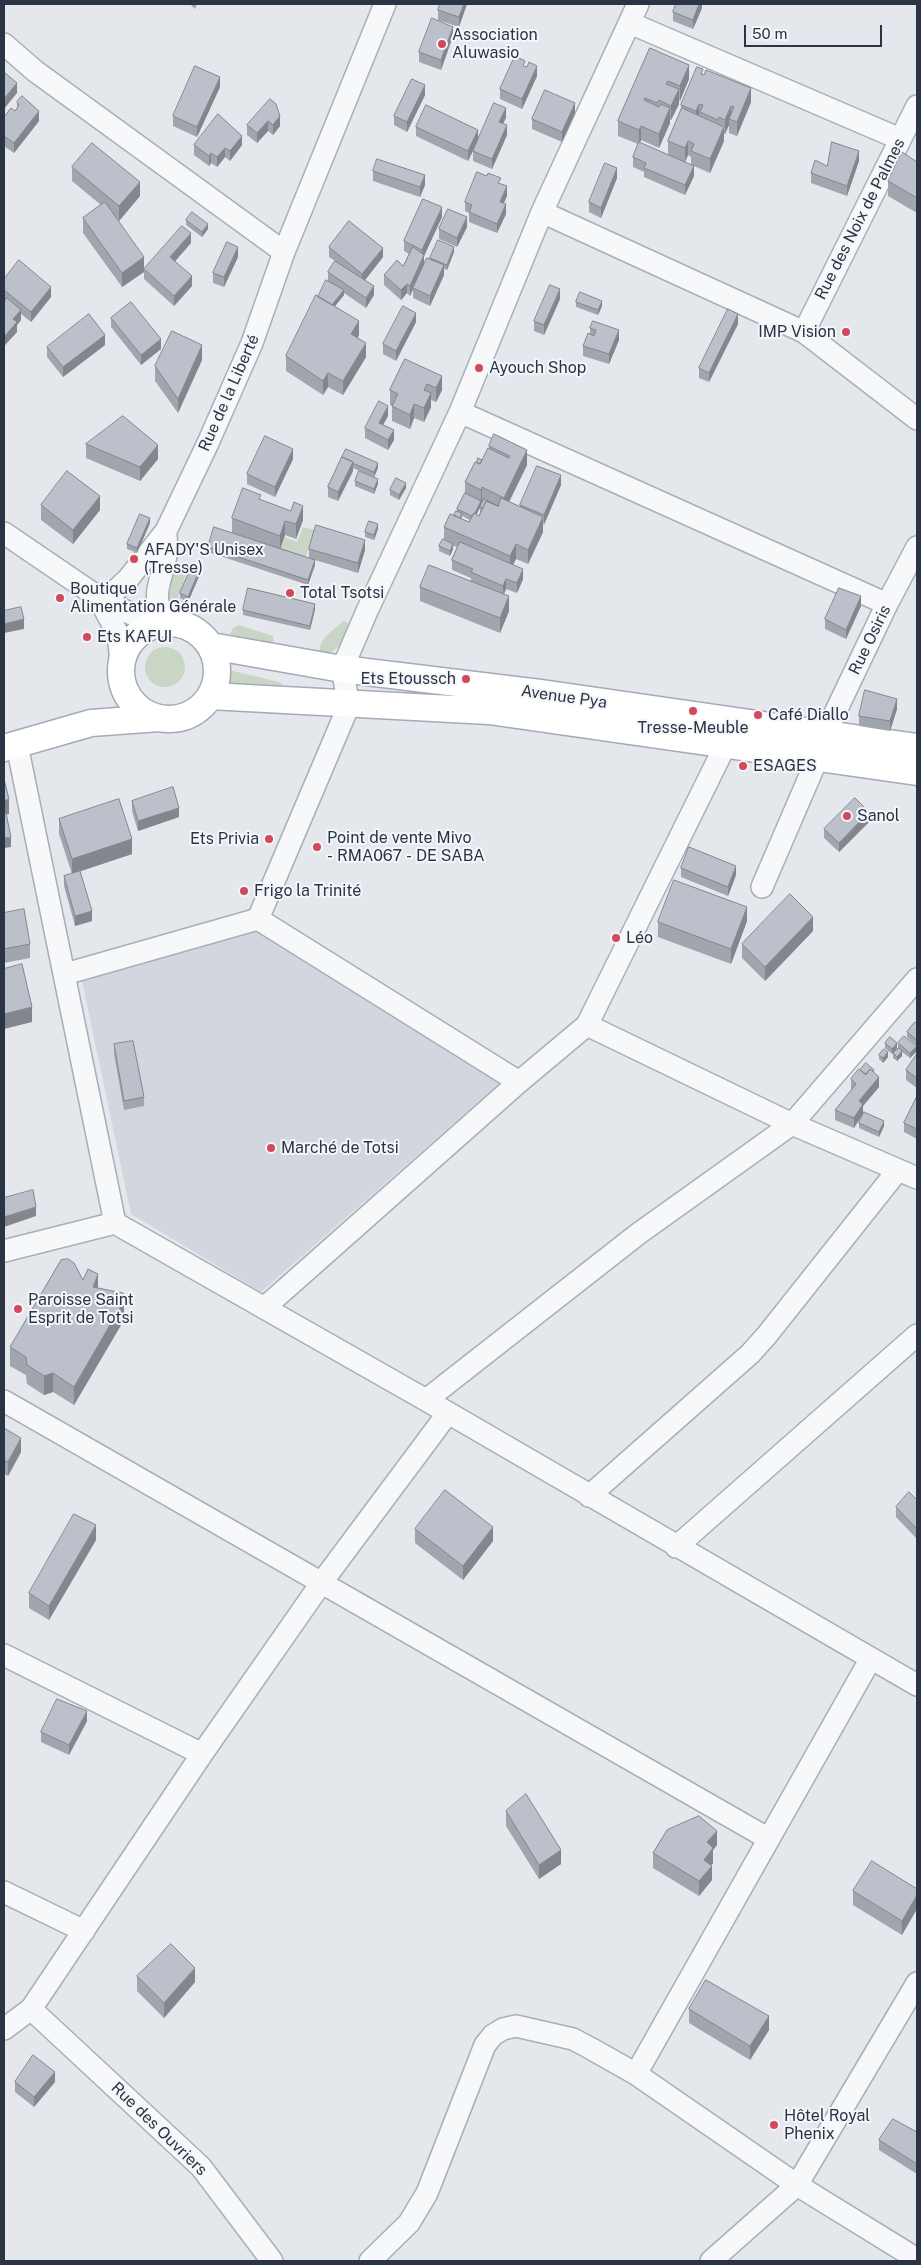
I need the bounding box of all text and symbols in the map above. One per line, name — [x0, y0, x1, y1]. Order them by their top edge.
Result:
scale bar — [746, 15, 884, 47]
place label: Association Aluwasio — [452, 25, 538, 63]
text: 50 m — [752, 25, 787, 42]
marker: Association Aluwasio — [436, 38, 448, 50]
street label: Rue des Noix de Palmes — [811, 135, 909, 303]
place label: IMP Vision — [758, 322, 836, 342]
marker: IMP Vision — [840, 326, 852, 338]
street label: Rue de la Liberté — [195, 332, 263, 454]
place label: Ayouch Shop — [489, 358, 586, 378]
marker: Ayouch Shop — [473, 362, 485, 374]
place label: AFADY'S Unisex (Tresse) — [144, 540, 264, 578]
marker: AFADY'S Unisex (Tresse) — [128, 553, 140, 565]
place label: Boutique Alimentation Générale — [70, 579, 236, 617]
place label: Total Tsotsi — [300, 583, 384, 603]
marker: Total Tsotsi — [284, 587, 296, 599]
marker: Boutique Alimentation Générale — [54, 592, 66, 604]
street label: Rue Osiris — [845, 602, 895, 678]
place label: Ets KAFUI — [97, 627, 172, 647]
marker: Ets KAFUI — [81, 631, 93, 643]
place label: Ets Etoussch — [361, 669, 456, 689]
marker: Ets Etoussch — [460, 673, 472, 685]
street label: Avenue Pya — [520, 681, 608, 713]
marker: Tresse-Meuble — [687, 705, 699, 717]
place label: Café Diallo — [768, 705, 849, 725]
marker: Café Diallo — [752, 709, 764, 721]
place label: Tresse-Meuble — [637, 718, 749, 738]
place label: ESAGES — [753, 756, 817, 776]
marker: ESAGES — [737, 760, 749, 772]
place label: Sanol — [857, 806, 900, 826]
marker: Sanol — [841, 810, 853, 822]
place label: Point de vente Mivo - RMA067 - DE SABA — [327, 828, 485, 866]
place label: Ets Privia — [190, 829, 259, 849]
marker: Ets Privia — [263, 833, 275, 845]
marker: Point de vente Mivo - RMA067 - DE SABA — [311, 841, 323, 853]
place label: Frigo la Trinité — [254, 881, 361, 901]
marker: Frigo la Trinité — [238, 885, 250, 897]
place label: Léo — [626, 928, 653, 948]
marker: Léo — [610, 932, 622, 944]
place label: Marché de Totsi — [281, 1138, 399, 1158]
marker: Marché de Totsi — [265, 1142, 277, 1154]
place label: Paroisse Saint Esprit de Totsi — [28, 1290, 134, 1328]
marker: Paroisse Saint Esprit de Totsi — [12, 1303, 24, 1315]
street label: Rue des Ouvriers — [107, 2078, 211, 2180]
place label: Hôtel Royal Phenix — [784, 2106, 870, 2144]
marker: Hôtel Royal Phenix — [768, 2119, 780, 2131]

